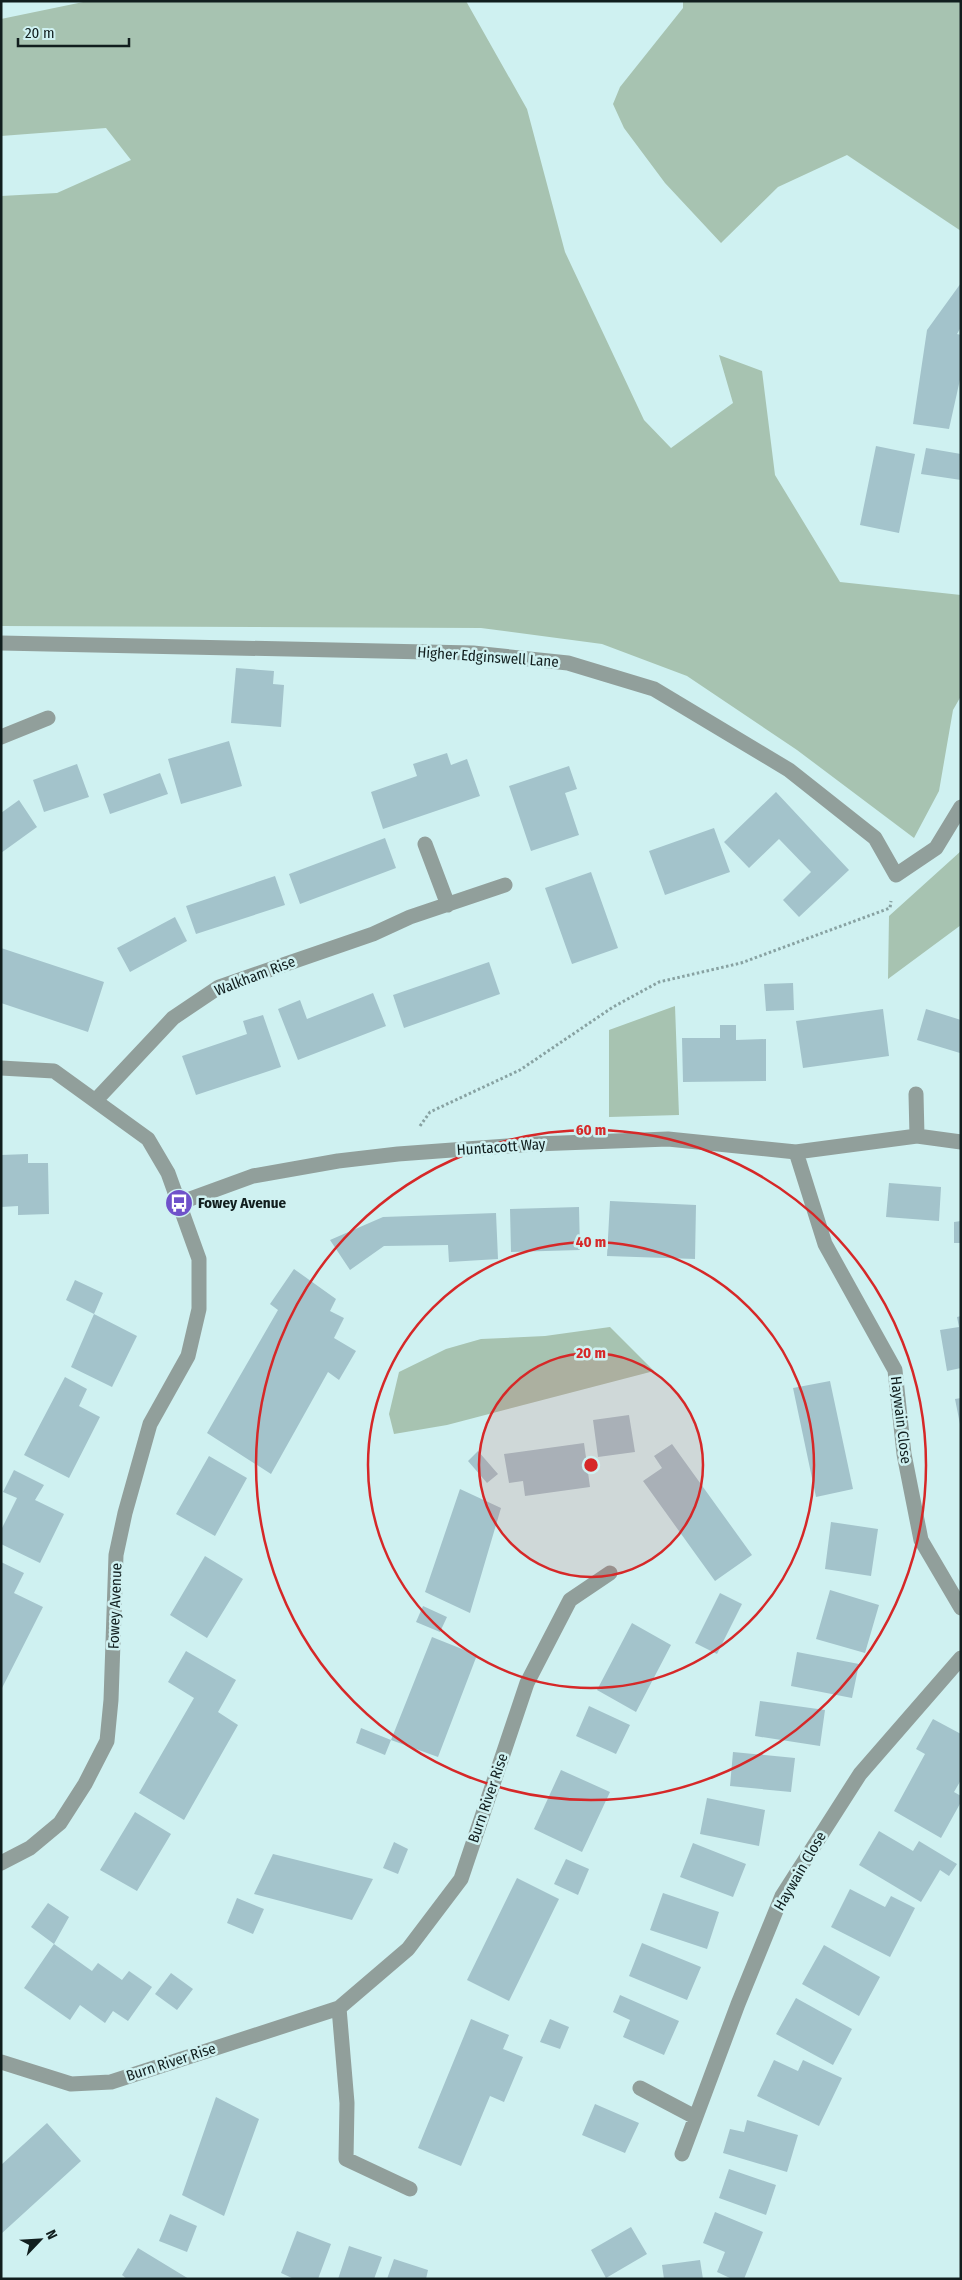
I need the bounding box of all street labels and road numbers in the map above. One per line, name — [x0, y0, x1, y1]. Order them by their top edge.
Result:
street label: Higher Edginswell Lane — [417, 643, 559, 671]
street label: Walkham Rise — [212, 952, 298, 1000]
street label: Huntacott Way — [456, 1135, 546, 1159]
street label: Haywain Close — [887, 1375, 915, 1465]
street label: Fowey Avenue — [104, 1563, 126, 1649]
street label: Burn River Rise — [464, 1751, 512, 1845]
street label: Haywain Close — [770, 1828, 830, 1914]
street label: Burn River Rise — [124, 2039, 218, 2085]

